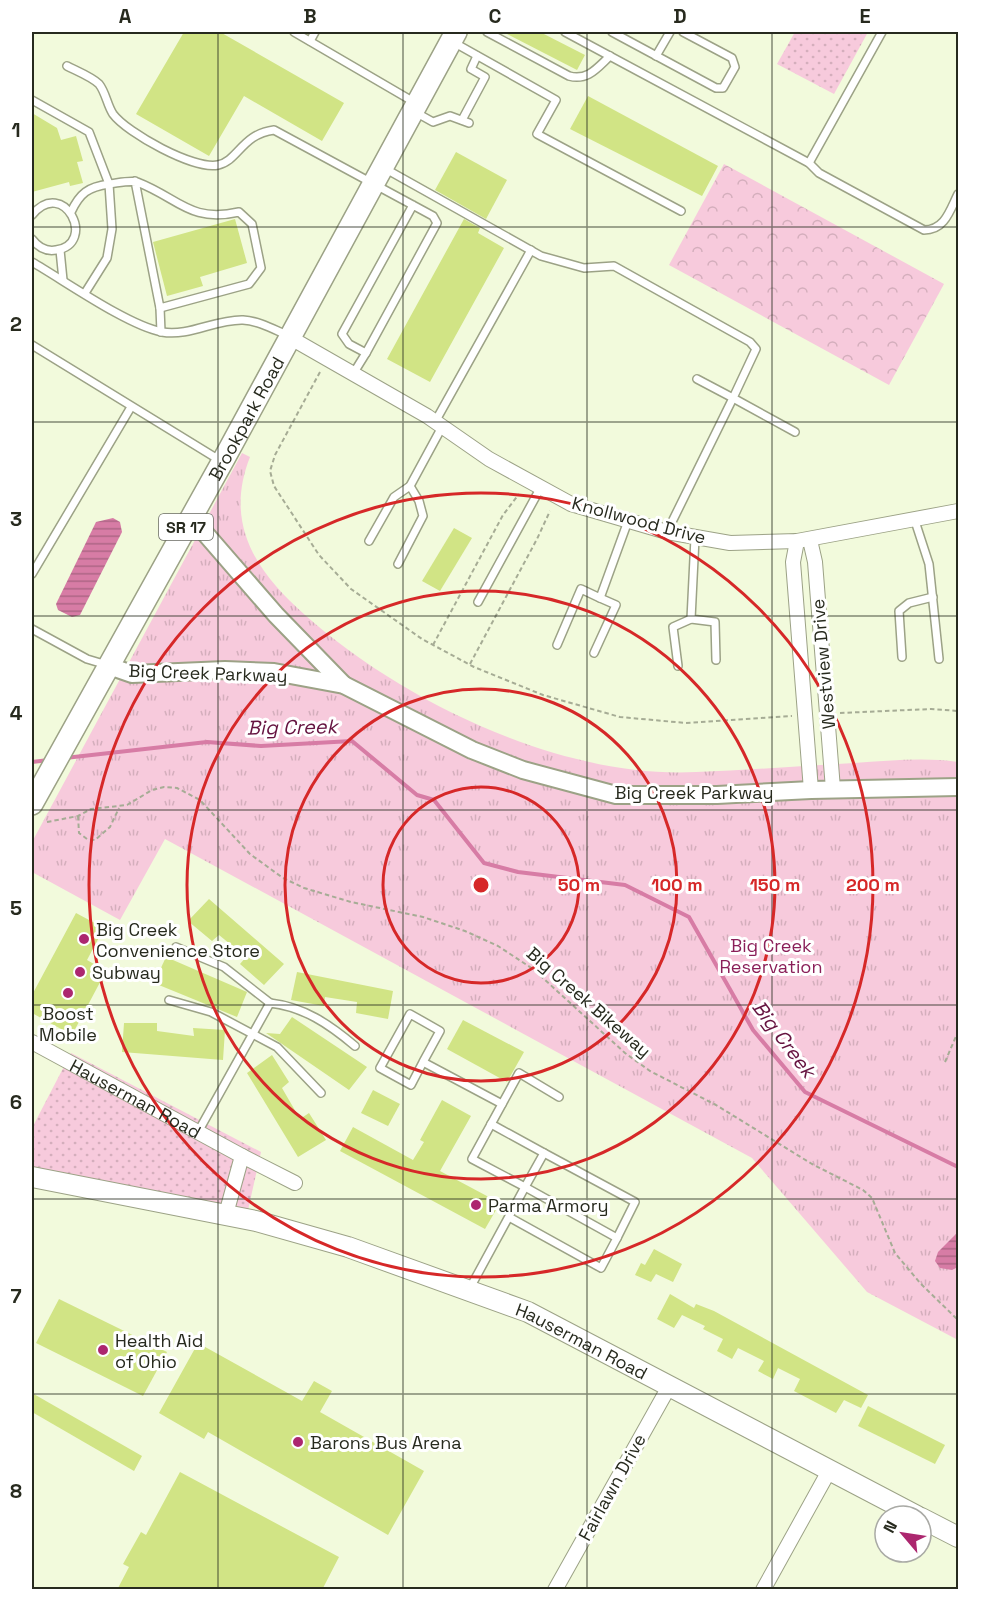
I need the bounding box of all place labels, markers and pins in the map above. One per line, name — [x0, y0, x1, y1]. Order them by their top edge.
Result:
centre of rings — [471, 875, 491, 895]
place label: Big Creek Convenience Store — [96, 918, 260, 962]
marker: Big Creek Convenience Store — [77, 932, 91, 946]
place label: Subway — [92, 961, 161, 984]
marker: Subway — [73, 965, 87, 979]
marker: Boost Mobile — [61, 986, 75, 1000]
place label: Boost Mobile — [39, 1002, 97, 1046]
place label: Parma Armory — [488, 1194, 609, 1217]
marker: Parma Armory — [469, 1198, 483, 1212]
place label: Health Aid of Ohio — [115, 1329, 203, 1373]
marker: Health Aid of Ohio — [96, 1343, 110, 1357]
place label: Barons Bus Arena — [310, 1431, 462, 1454]
marker: Barons Bus Arena — [291, 1435, 305, 1449]

